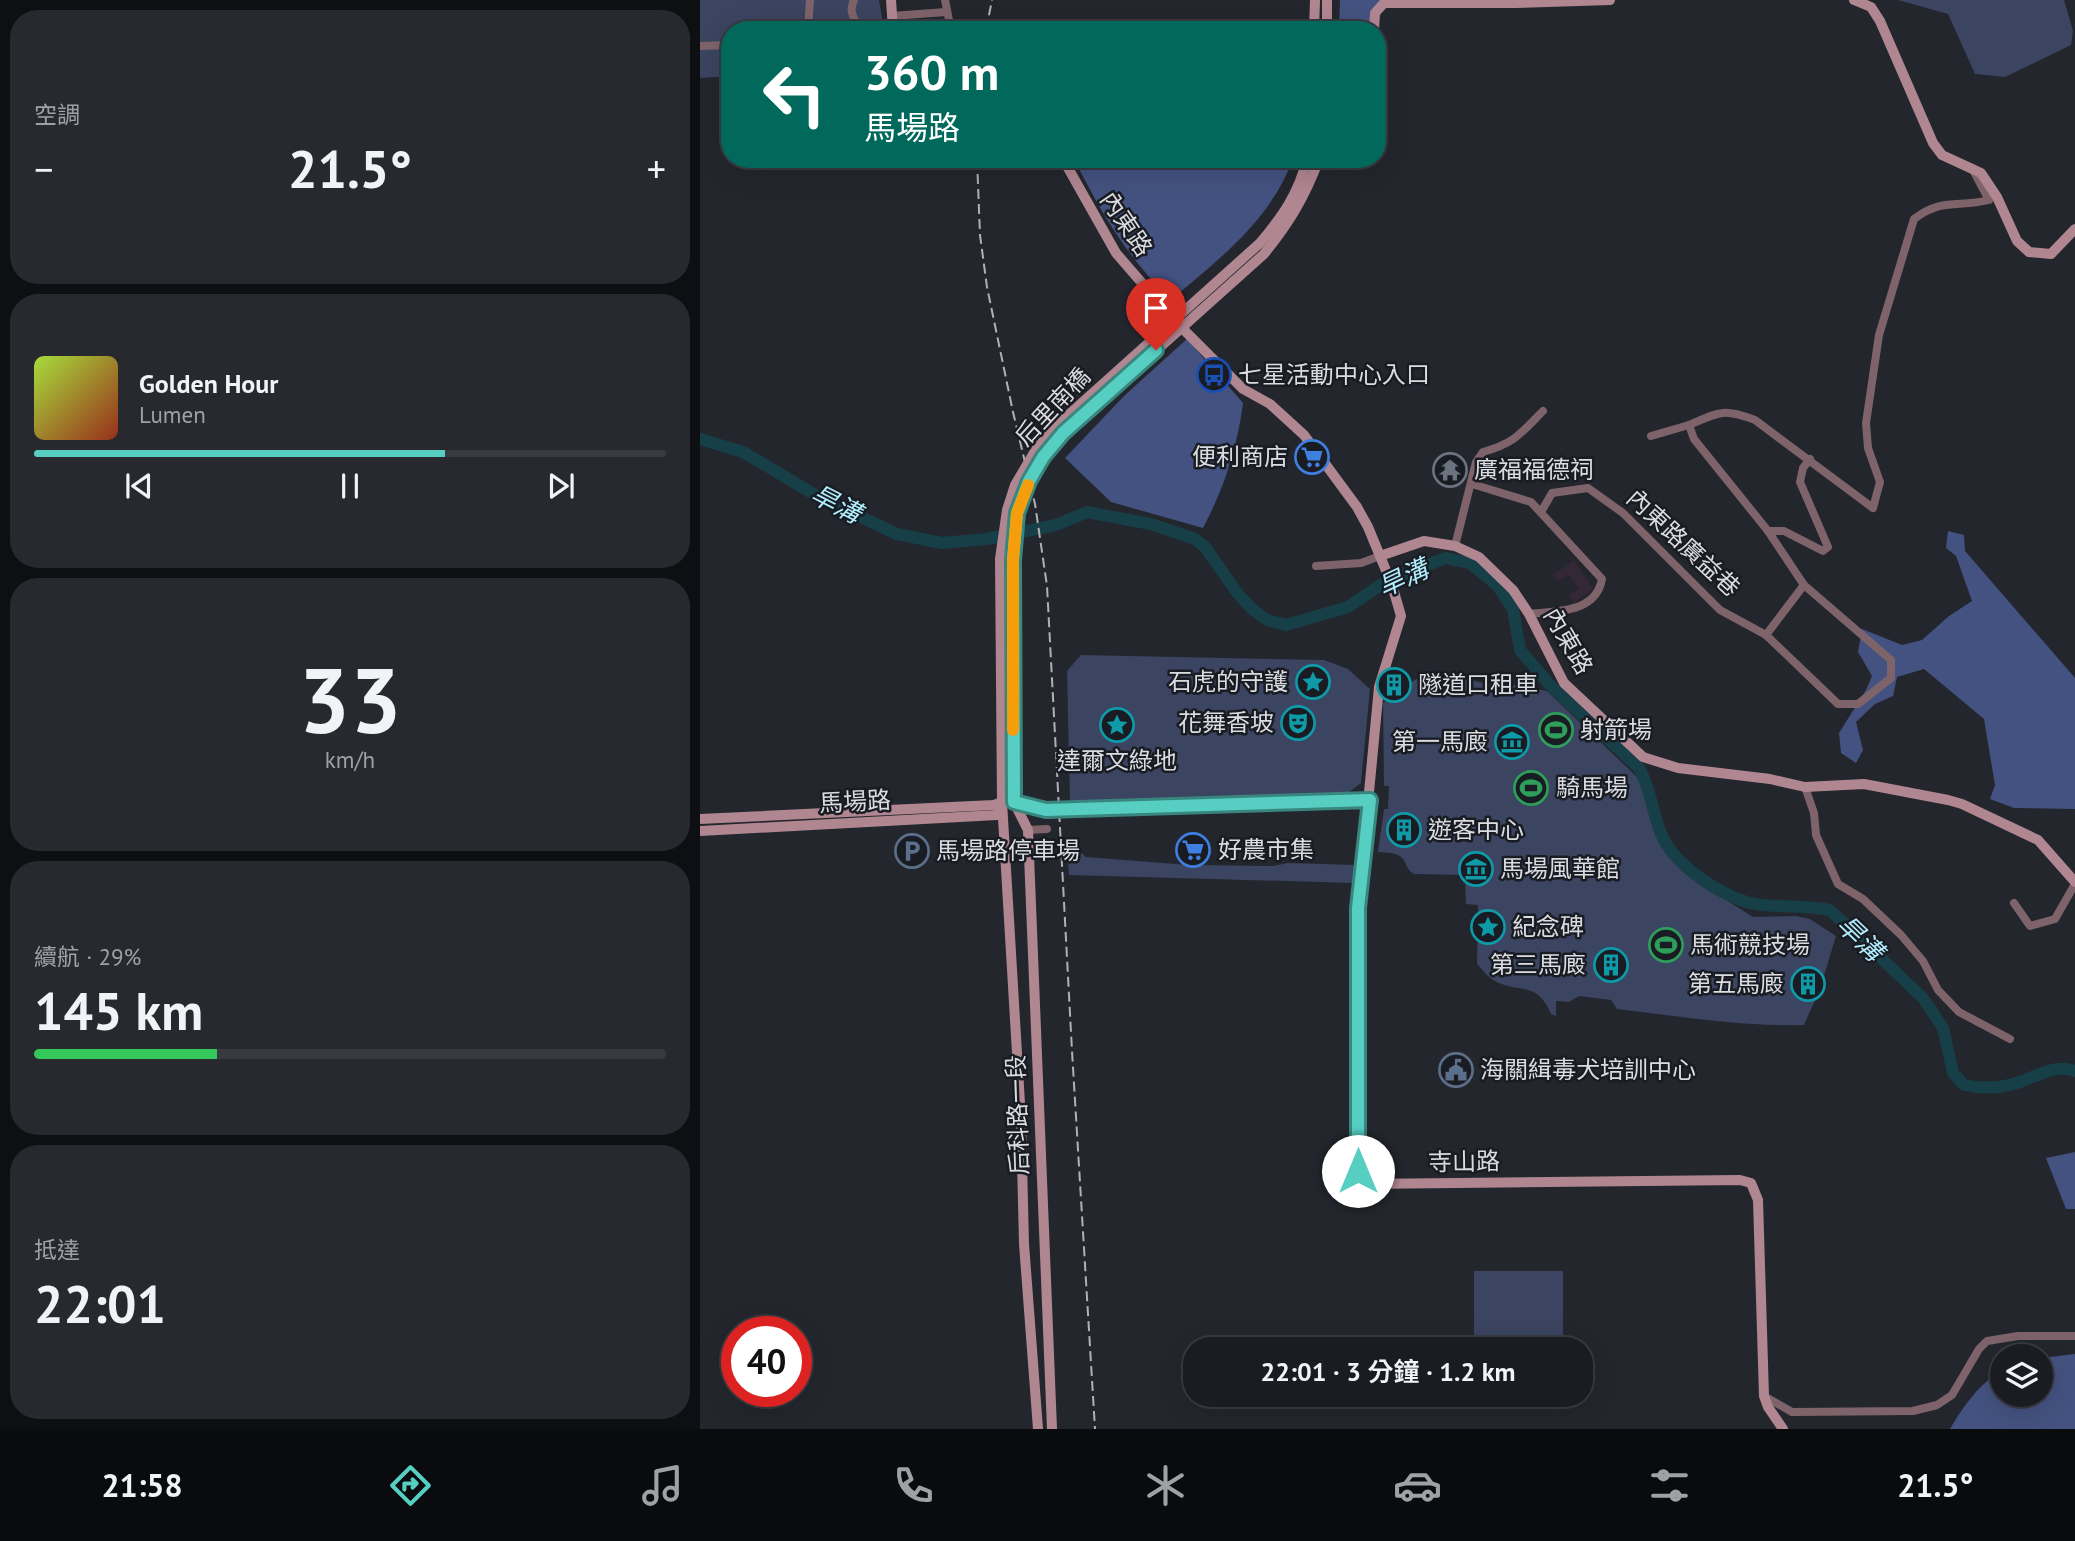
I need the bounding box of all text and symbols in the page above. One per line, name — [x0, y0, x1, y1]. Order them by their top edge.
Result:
text: 360 m — [864, 40, 999, 104]
icon: left — [749, 49, 840, 140]
text: 空調 — [34, 100, 80, 129]
text: 馬場路 — [864, 106, 960, 148]
text: 21.5° — [288, 135, 412, 202]
text: − — [34, 144, 53, 193]
text: + — [647, 144, 666, 193]
street label: 內東路 — [1093, 185, 1159, 262]
pin — [1126, 278, 1186, 350]
icon: arrive — [1137, 289, 1175, 327]
bus stop icon: 七星活動中心入口 — [1195, 356, 1233, 394]
place label: 七星活動中心入口 — [1238, 359, 1430, 390]
street label: 后里南橋 — [1009, 361, 1097, 452]
text: Golden Hour — [139, 367, 278, 400]
text: Lumen — [139, 400, 206, 429]
supermarket icon: 便利商店 — [1293, 438, 1331, 476]
place label: 便利商店 — [1192, 441, 1288, 472]
temple icon: 廣福福德祠 — [1431, 451, 1469, 489]
place label: 廣福福德祠 — [1474, 454, 1594, 485]
icon: previous — [120, 467, 158, 505]
icon: pause — [331, 467, 369, 505]
icon: next — [542, 467, 580, 505]
water label: 旱溝 — [806, 477, 870, 532]
street label: 內東路廣益巷 — [1620, 482, 1747, 603]
water label: 旱溝 — [1372, 550, 1437, 603]
street label: 內東路 — [1537, 602, 1600, 680]
text: 33 — [298, 640, 402, 758]
place icon: 石虎的守護 — [1294, 663, 1332, 701]
place label: 石虎的守護 — [1168, 666, 1288, 697]
building icon: 隧道口租車 — [1375, 666, 1413, 704]
place label: 隧道口租車 — [1418, 669, 1538, 700]
theatre icon: 花舞香坡 — [1279, 704, 1317, 742]
place icon: 達爾文綠地 — [1098, 706, 1136, 744]
place label: 花舞香坡 — [1178, 707, 1274, 738]
sports icon: 射箭場 — [1537, 711, 1575, 749]
place label: 射箭場 — [1580, 714, 1652, 745]
museum icon: 第一馬廄 — [1493, 723, 1531, 761]
place label: 第一馬廄 — [1392, 726, 1488, 757]
text: km/h — [325, 745, 375, 774]
place label: 達爾文綠地 — [1057, 745, 1177, 776]
sports icon: 騎馬場 — [1512, 769, 1550, 807]
place label: 騎馬場 — [1556, 772, 1628, 803]
street label: 馬場路 — [818, 784, 892, 819]
building icon: 遊客中心 — [1385, 811, 1423, 849]
place label: 遊客中心 — [1428, 814, 1524, 845]
supermarket icon: 好農市集 — [1174, 831, 1212, 869]
parking icon: 馬場路停車場 — [893, 832, 931, 870]
place label: 好農市集 — [1218, 834, 1314, 865]
place label: 馬場路停車場 — [936, 835, 1080, 866]
museum icon: 馬場風華館 — [1457, 850, 1495, 888]
place label: 馬場風華館 — [1500, 853, 1620, 884]
place icon: 紀念碑 — [1469, 908, 1507, 946]
water label: 旱溝 — [1830, 908, 1893, 970]
place label: 紀念碑 — [1512, 911, 1584, 942]
sports icon: 馬術競技場 — [1647, 926, 1685, 964]
place label: 馬術競技場 — [1690, 929, 1810, 960]
text: 續航 · 29% — [34, 942, 141, 971]
building icon: 第三馬廄 — [1592, 946, 1630, 984]
place label: 第三馬廄 — [1490, 949, 1586, 980]
building icon: 第五馬廄 — [1789, 965, 1827, 1003]
place label: 第五馬廄 — [1688, 968, 1784, 999]
text: 145 km — [34, 977, 203, 1044]
public building icon: 海關緝毒犬培訓中心 — [1437, 1051, 1475, 1089]
place label: 海關緝毒犬培訓中心 — [1480, 1054, 1696, 1085]
street label: 后科路一段 — [1000, 1055, 1035, 1176]
position arrow — [1321, 1134, 1395, 1208]
street label: 寺山路 — [1428, 1145, 1500, 1178]
text: 抵達 — [34, 1235, 80, 1264]
text: 22:01 — [34, 1270, 166, 1337]
speed limit sign: 40 — [721, 1316, 812, 1407]
map controls — [1990, 1344, 2053, 1407]
button: layers — [1990, 1344, 2053, 1407]
text: 22:01 · 3 分鐘 · 1.2 km — [1261, 1355, 1515, 1388]
icon: directions — [386, 1461, 435, 1510]
icon: music — [638, 1461, 687, 1510]
icon: phone — [889, 1461, 938, 1510]
icon: climate — [1141, 1461, 1190, 1510]
icon: car — [1393, 1461, 1442, 1510]
icon: filters — [1645, 1461, 1694, 1510]
text: 21:58 — [101, 1464, 183, 1506]
text: 21.5° — [1897, 1464, 1974, 1506]

